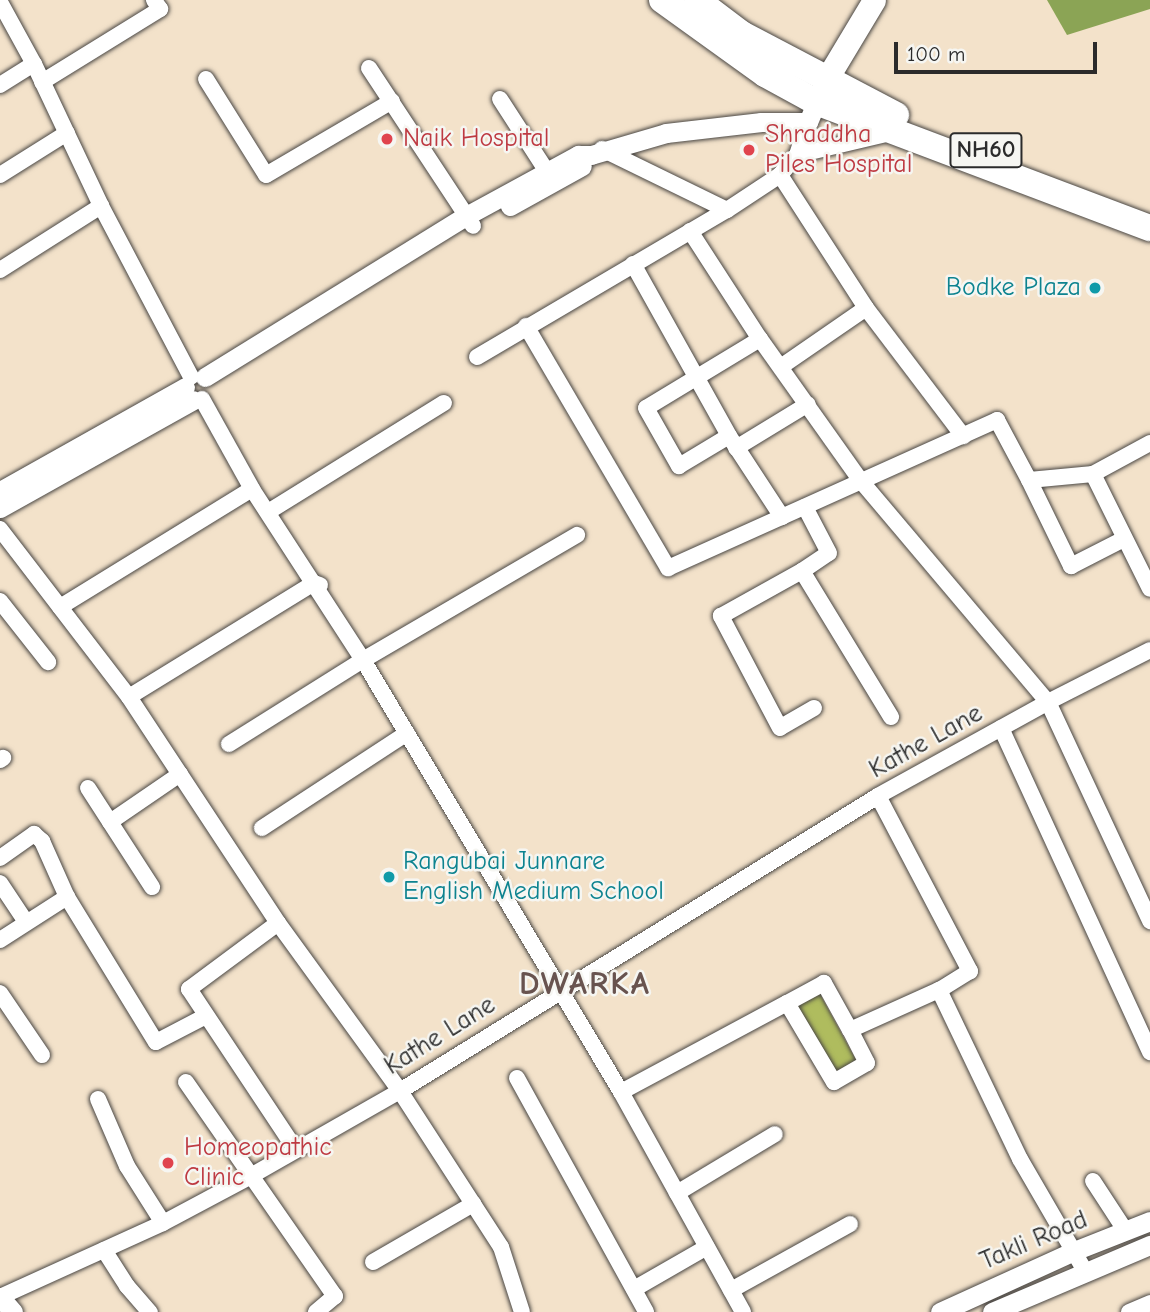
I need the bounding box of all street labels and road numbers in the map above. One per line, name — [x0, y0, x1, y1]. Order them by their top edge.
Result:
road number: NH60 — [949, 130, 1023, 170]
street label: Kathe Lane — [864, 698, 988, 786]
street label: Kathe Lane — [379, 990, 501, 1082]
street label: Takli Road — [976, 1204, 1092, 1278]

